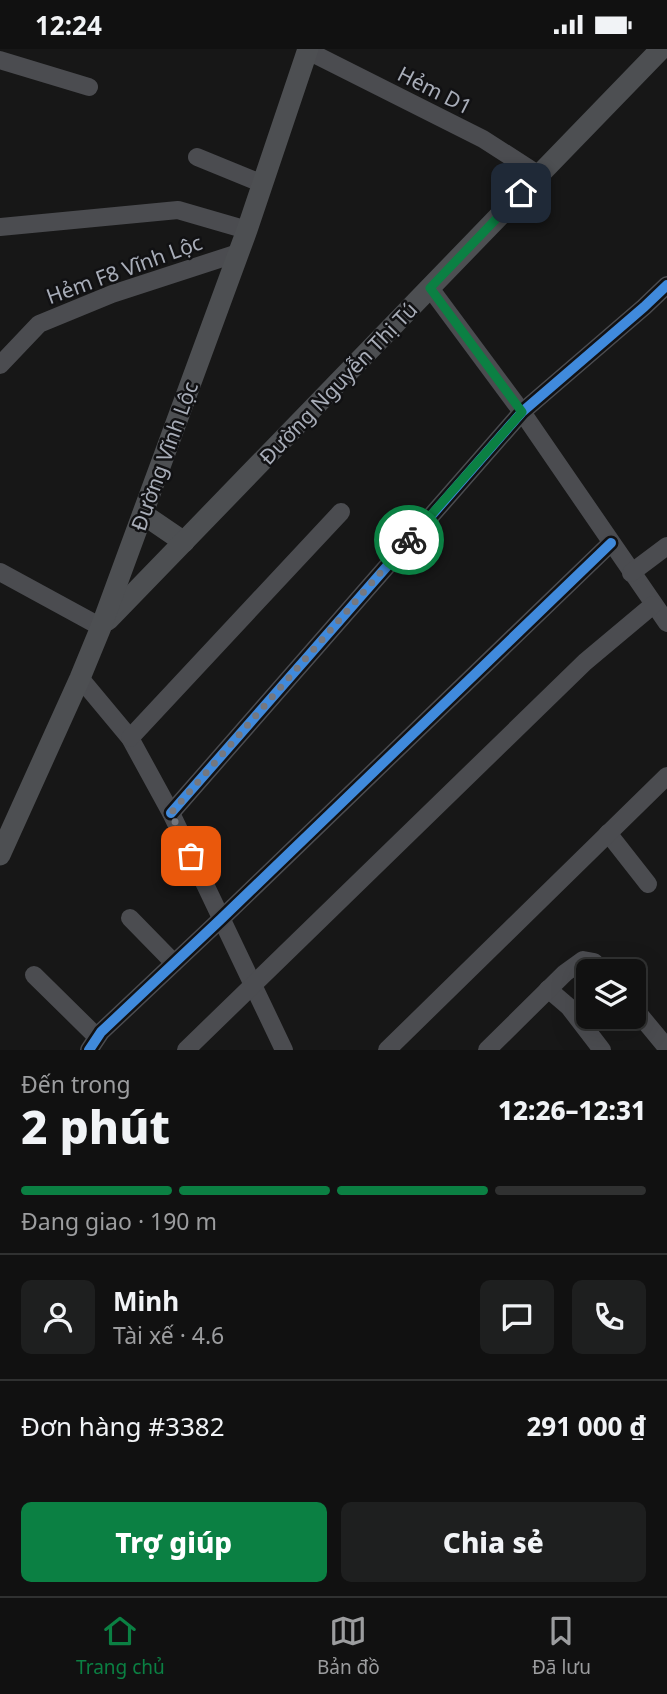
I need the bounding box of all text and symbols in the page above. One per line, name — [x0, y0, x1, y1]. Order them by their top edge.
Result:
text: 12:24 — [35, 7, 102, 43]
street label: Hẻm D1 — [393, 59, 477, 121]
pin — [491, 163, 551, 223]
icon: home — [502, 174, 540, 212]
street label: Hẻm F8 Vĩnh Lộc — [42, 228, 206, 310]
street label: Đường Nguyễn Thị Tú — [253, 296, 423, 470]
street label: Đường Vĩnh Lộc — [124, 377, 204, 535]
courier — [374, 505, 444, 575]
icon: bike — [390, 521, 428, 559]
pin — [161, 826, 221, 886]
icon: bag — [172, 837, 210, 875]
map controls — [576, 959, 646, 1029]
button: layers — [576, 959, 646, 1029]
text: Đến trong — [21, 1068, 131, 1100]
text: 12:26–12:31 — [498, 1092, 646, 1128]
text: 2 phút — [21, 1095, 170, 1157]
text: Đang giao · 190 m — [21, 1205, 217, 1237]
button: person — [21, 1280, 95, 1354]
button: chat — [480, 1280, 554, 1354]
button: phone — [572, 1280, 646, 1354]
text: Minh — [113, 1283, 179, 1319]
text: Tài xế · 4.6 — [113, 1319, 224, 1351]
text: Đơn hàng #3382 — [21, 1408, 225, 1444]
text: 291 000 ₫ — [526, 1408, 646, 1444]
button: Trợ giúp — [21, 1502, 327, 1582]
button: Chia sẻ — [341, 1502, 646, 1582]
tab: Trang chủ — [76, 1612, 165, 1680]
tab: Bản đồ — [317, 1612, 380, 1680]
tab: Đã lưu — [532, 1612, 591, 1680]

